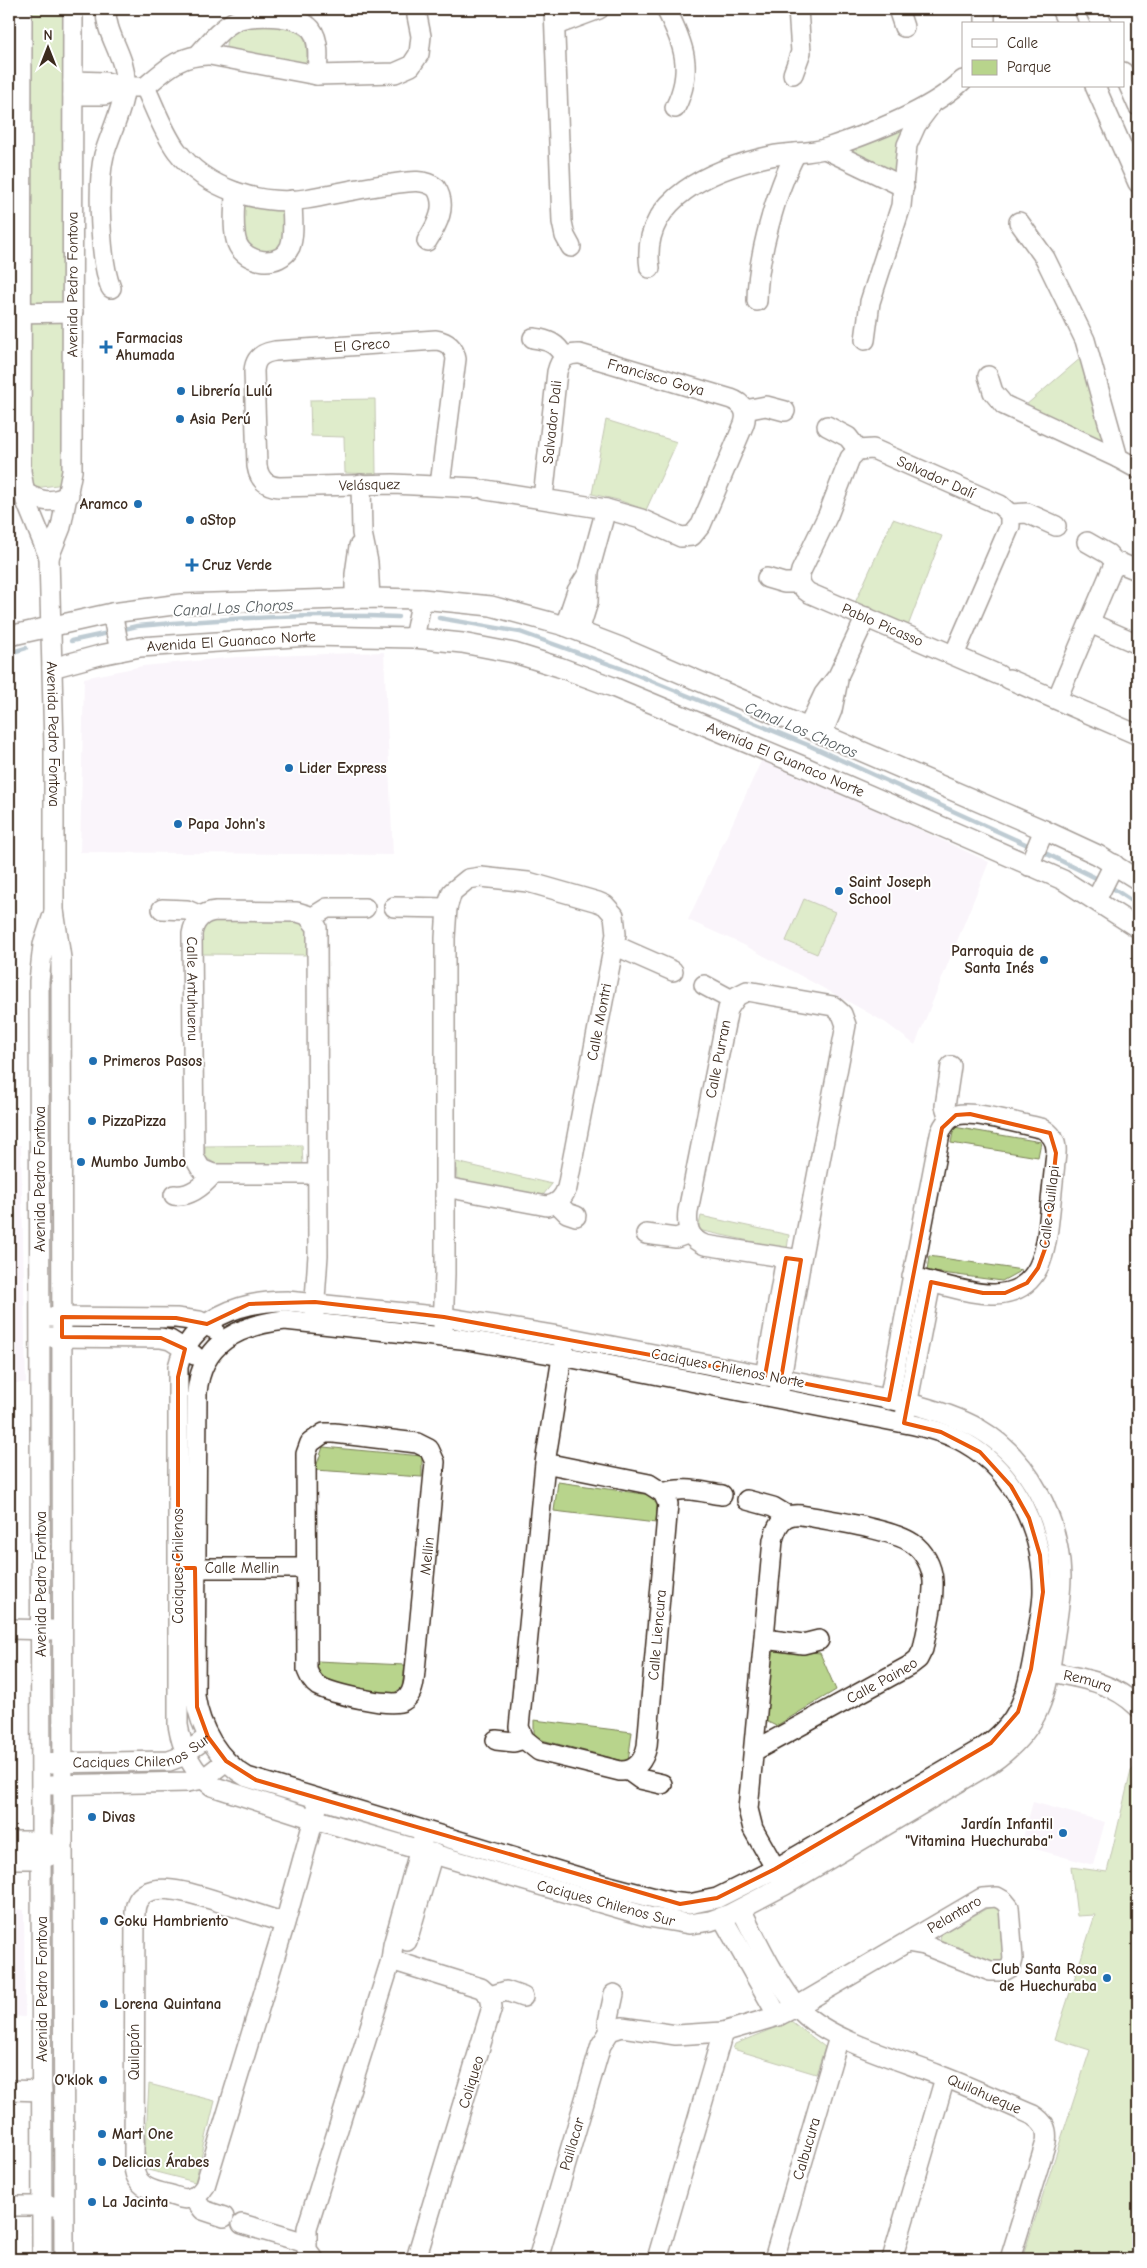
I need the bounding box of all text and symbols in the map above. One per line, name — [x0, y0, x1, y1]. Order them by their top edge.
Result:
north arrow — [22, 22, 72, 72]
legend — [962, 22, 1124, 88]
text: N — [43, 27, 53, 44]
text: Calle — [1007, 34, 1039, 52]
text: Parque — [1007, 58, 1052, 76]
street label: Avenida Pedro Fontova — [63, 211, 82, 357]
place label: Farmacias Ahumada — [116, 329, 183, 364]
street label: El Greco — [333, 334, 391, 356]
marker: Farmacias Ahumada — [100, 341, 112, 353]
street label: Francisco Goya — [605, 355, 707, 399]
street label: Salvador Dali — [539, 379, 565, 465]
place label: Librería Lulú — [191, 382, 273, 400]
marker: Librería Lulú — [175, 385, 187, 397]
place label: Asia Perú — [190, 410, 251, 428]
marker: Asia Perú — [174, 413, 186, 425]
street label: Salvador Dalí — [894, 452, 978, 502]
street label: Velásquez — [339, 475, 401, 494]
place label: Aramco — [80, 495, 128, 513]
marker: Aramco — [132, 498, 144, 510]
place label: aStop — [200, 511, 236, 529]
marker: aStop — [184, 514, 196, 526]
place label: Cruz Verde — [202, 556, 272, 574]
marker: Cruz Verde — [186, 559, 198, 571]
water label: Canal Los Choros — [173, 596, 294, 620]
street label: Pablo Picasso — [839, 599, 926, 650]
street label: Avenida El Guanaco Norte — [146, 627, 317, 656]
street label: Avenida Pedro Fontova — [43, 661, 63, 807]
water label: Canal Los Choros — [742, 698, 860, 762]
street label: Avenida El Guanaco Norte — [704, 718, 868, 801]
place label: Lider Express — [299, 759, 387, 777]
marker: Lider Express — [283, 762, 295, 774]
place label: Papa John's — [188, 815, 265, 833]
marker: Papa John's — [172, 818, 184, 830]
place label: Saint Joseph School — [849, 873, 931, 908]
marker: Saint Joseph School — [833, 885, 845, 897]
street label: Calle Antuhuenu — [183, 936, 202, 1041]
place label: Parroquia de Santa Inés — [951, 942, 1034, 977]
marker: Parroquia de Santa Inés — [1038, 954, 1050, 966]
street label: Calle Montri — [583, 982, 615, 1062]
street label: Calle Purran — [702, 1018, 734, 1100]
place label: Primeros Pasos — [103, 1052, 202, 1070]
marker: Primeros Pasos — [87, 1055, 99, 1067]
street label: Avenida Pedro Fontova — [31, 1106, 49, 1252]
place label: PizzaPizza — [102, 1112, 166, 1130]
marker: PizzaPizza — [86, 1115, 98, 1127]
place label: Mumbo Jumbo — [91, 1153, 186, 1171]
marker: Mumbo Jumbo — [75, 1156, 87, 1168]
street label: Calle Quillapi — [1035, 1165, 1063, 1249]
street label: Caciques Chilenos Norte — [650, 1344, 807, 1392]
street label: Caciques Chilenos — [169, 1508, 187, 1624]
street label: Avenida Pedro Fontova — [32, 1511, 50, 1657]
street label: Mellin — [416, 1536, 438, 1576]
street label: Calle Mellin — [205, 1559, 279, 1577]
street label: Calle Liencura — [644, 1589, 670, 1681]
street label: Calle Paineo — [843, 1654, 921, 1708]
street label: Remura — [1062, 1666, 1115, 1697]
street label: Caciques Chilenos Sur — [73, 1730, 213, 1772]
place label: Divas — [102, 1808, 135, 1826]
marker: Divas — [86, 1811, 98, 1823]
place label: Jardín Infantil "Vitamina Huechuraba" — [905, 1815, 1053, 1850]
marker: Jardín Infantil "Vitamina Huechuraba" — [1057, 1827, 1069, 1839]
street label: Caciques Chilenos Sur — [535, 1876, 677, 1930]
street label: Pelantaro — [924, 1891, 985, 1937]
place label: Goku Hambriento — [114, 1912, 229, 1930]
marker: Goku Hambriento — [98, 1915, 110, 1927]
street label: Avenida Pedro Fontova — [33, 1916, 51, 2062]
place label: Club Santa Rosa de Huechuraba — [991, 1960, 1097, 1995]
marker: Club Santa Rosa de Huechuraba — [1101, 1972, 1113, 1984]
place label: Lorena Quintana — [114, 1995, 221, 2013]
marker: Lorena Quintana — [98, 1998, 110, 2010]
street label: Quilapán — [125, 2024, 143, 2080]
street label: Coliqueo — [454, 2053, 488, 2111]
street label: Quilahueque — [945, 2070, 1025, 2118]
place label: O'klok — [54, 2071, 94, 2089]
marker: O'klok — [97, 2074, 109, 2086]
street label: Paillacar — [556, 2115, 588, 2172]
street label: Calbucura — [789, 2115, 824, 2182]
place label: Mart One — [112, 2125, 173, 2143]
marker: Mart One — [96, 2128, 108, 2140]
place label: Delicias Árabes — [112, 2152, 209, 2171]
marker: Delicias Árabes — [96, 2156, 108, 2168]
place label: La Jacinta — [102, 2193, 168, 2211]
marker: La Jacinta — [86, 2196, 98, 2208]

